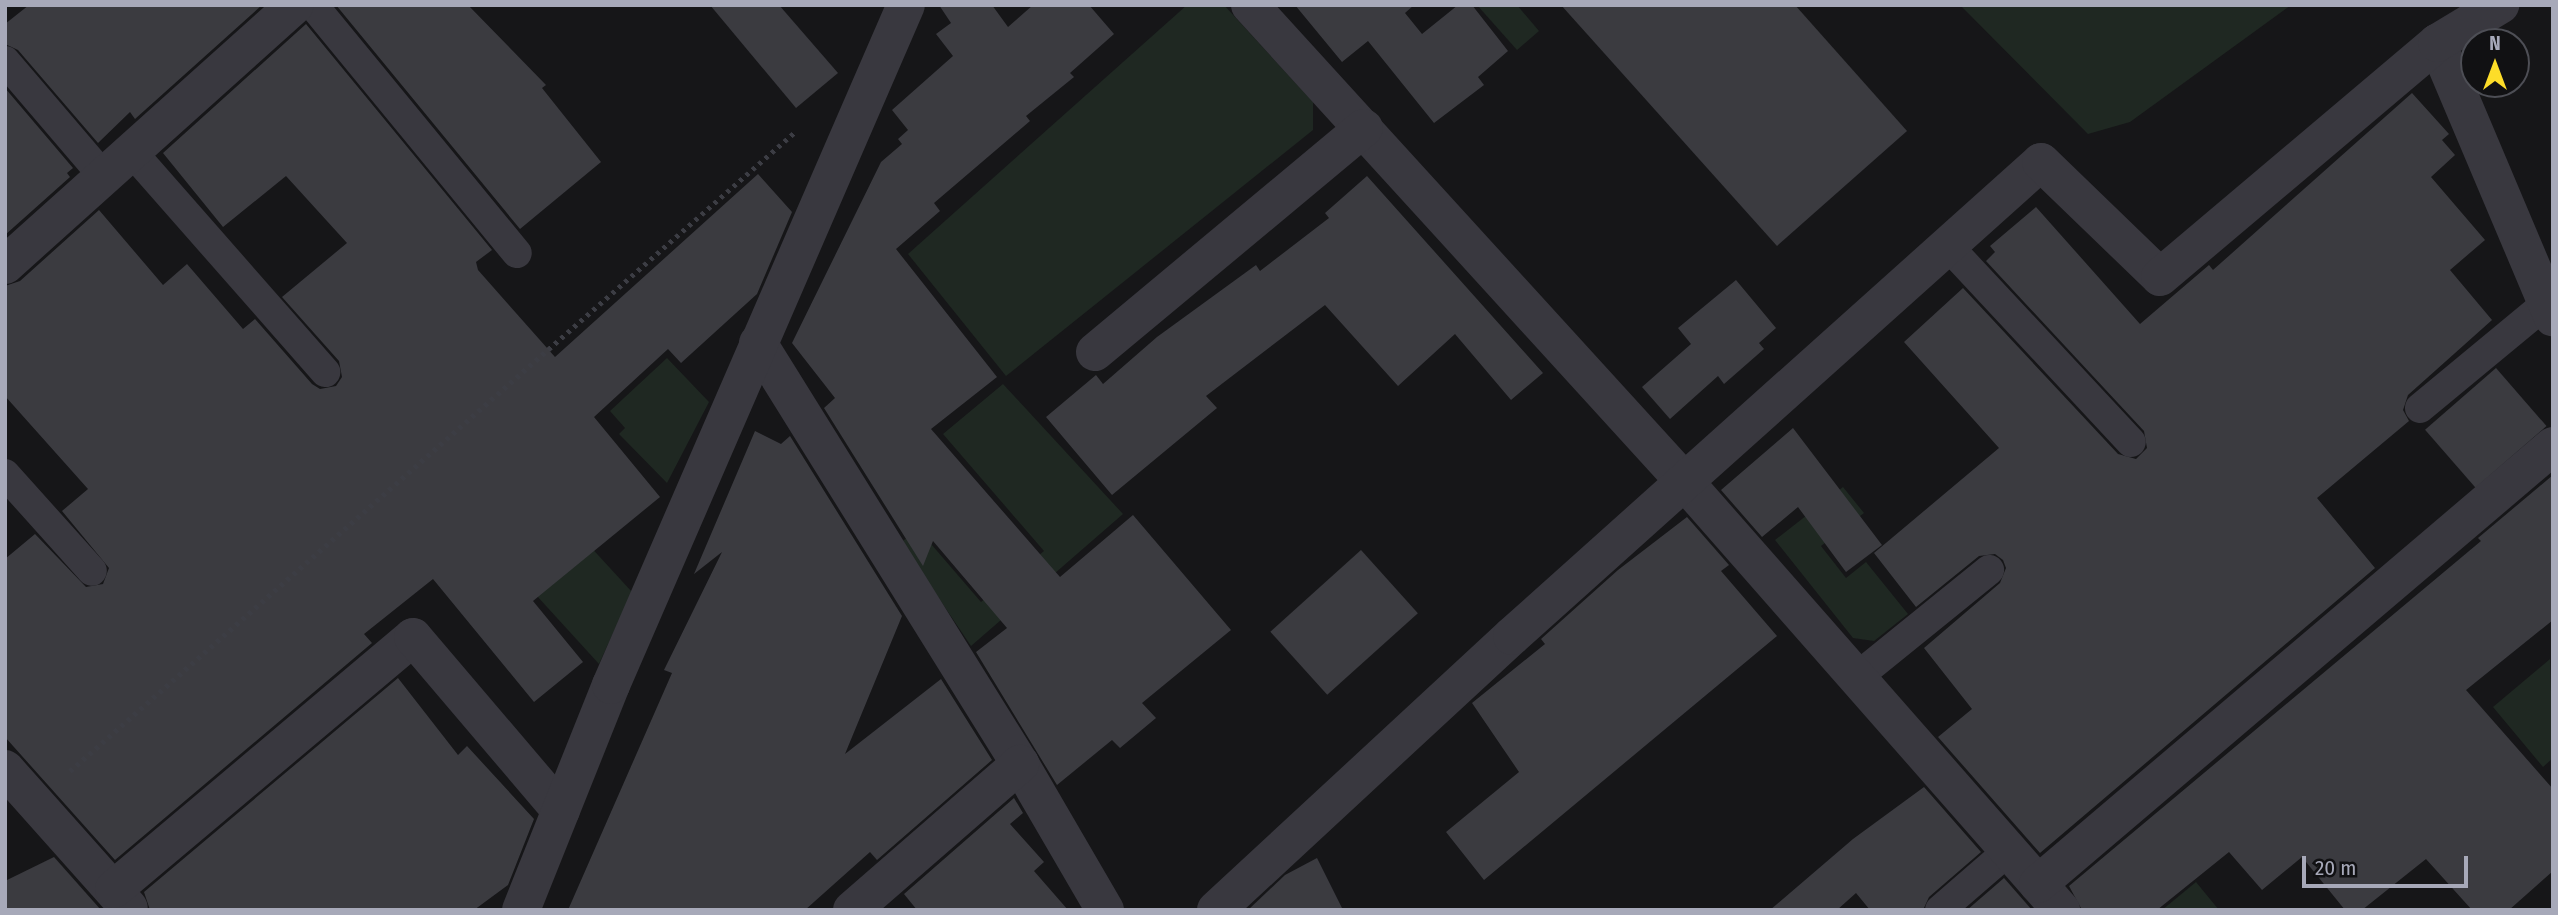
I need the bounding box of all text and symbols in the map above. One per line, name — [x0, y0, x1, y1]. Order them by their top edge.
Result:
north arrow — [2460, 28, 2530, 98]
text: N — [2489, 32, 2501, 55]
scale bar — [2306, 842, 2472, 886]
text: 20 m — [2315, 855, 2356, 881]

